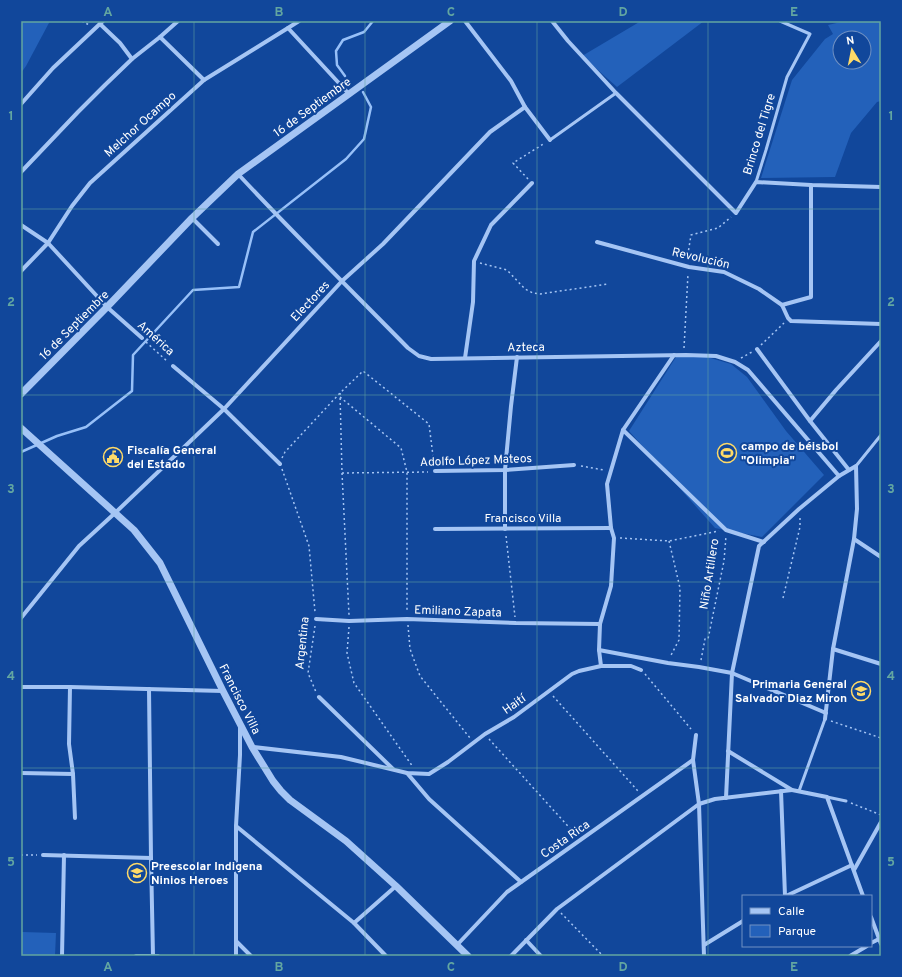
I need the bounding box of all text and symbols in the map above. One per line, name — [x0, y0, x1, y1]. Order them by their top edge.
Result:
text: A — [103, 5, 113, 21]
text: B — [275, 5, 284, 21]
text: C — [447, 5, 455, 21]
text: D — [618, 5, 628, 21]
text: E — [790, 5, 798, 21]
north arrow — [832, 30, 872, 70]
text: N — [845, 34, 856, 49]
street label: 16 de Septiembre — [271, 74, 355, 141]
street label: Melchor Ocampo — [101, 88, 180, 161]
street label: Brinco del Tigre — [740, 92, 780, 177]
text: 1 — [8, 109, 14, 125]
text: 1 — [888, 109, 894, 125]
street label: Revolución — [670, 245, 731, 273]
street label: Electores — [288, 278, 334, 326]
street label: 16 de Septiembre — [36, 287, 113, 364]
text: 2 — [7, 295, 15, 311]
text: 2 — [887, 295, 895, 311]
street label: América — [133, 318, 177, 360]
street label: Azteca — [507, 340, 545, 356]
place label: campo de béisbol "Olimpia" — [741, 439, 838, 469]
sports icon: campo de béisbol "Olimpia" — [716, 442, 738, 464]
place label: Fiscalía General del Estado — [127, 443, 217, 473]
public building icon: Fiscalía General del Estado — [102, 446, 124, 468]
street label: Adolfo López Mateos — [420, 451, 532, 471]
text: 3 — [7, 482, 15, 498]
text: 3 — [887, 482, 895, 498]
street label: Francisco Villa — [485, 511, 561, 527]
street label: Niño Artillero — [696, 537, 724, 611]
street label: Emiliano Zapata — [414, 602, 502, 622]
street label: Argentina — [292, 616, 314, 670]
street label: Francisco Villa — [215, 662, 264, 737]
text: 4 — [7, 669, 15, 685]
text: 4 — [887, 669, 895, 685]
place label: Primaria General Salvador Diaz Miron — [735, 677, 847, 707]
school or university icon: Primaria General Salvador Diaz Miron — [850, 680, 872, 702]
street label: Haití — [500, 691, 530, 719]
street label: Costa Rica — [538, 817, 593, 863]
text: 5 — [7, 855, 15, 871]
text: 5 — [887, 855, 895, 871]
place label: Preescolar Indigena Ninios Heroes — [151, 859, 263, 889]
school or university icon: Preescolar Indigena Ninios Heroes — [126, 862, 148, 884]
legend — [742, 895, 872, 947]
text: Calle — [778, 904, 805, 920]
text: Parque — [778, 924, 816, 940]
text: A — [103, 960, 113, 976]
text: B — [275, 960, 284, 976]
text: C — [447, 960, 455, 976]
text: D — [618, 960, 628, 976]
text: E — [790, 960, 798, 976]

